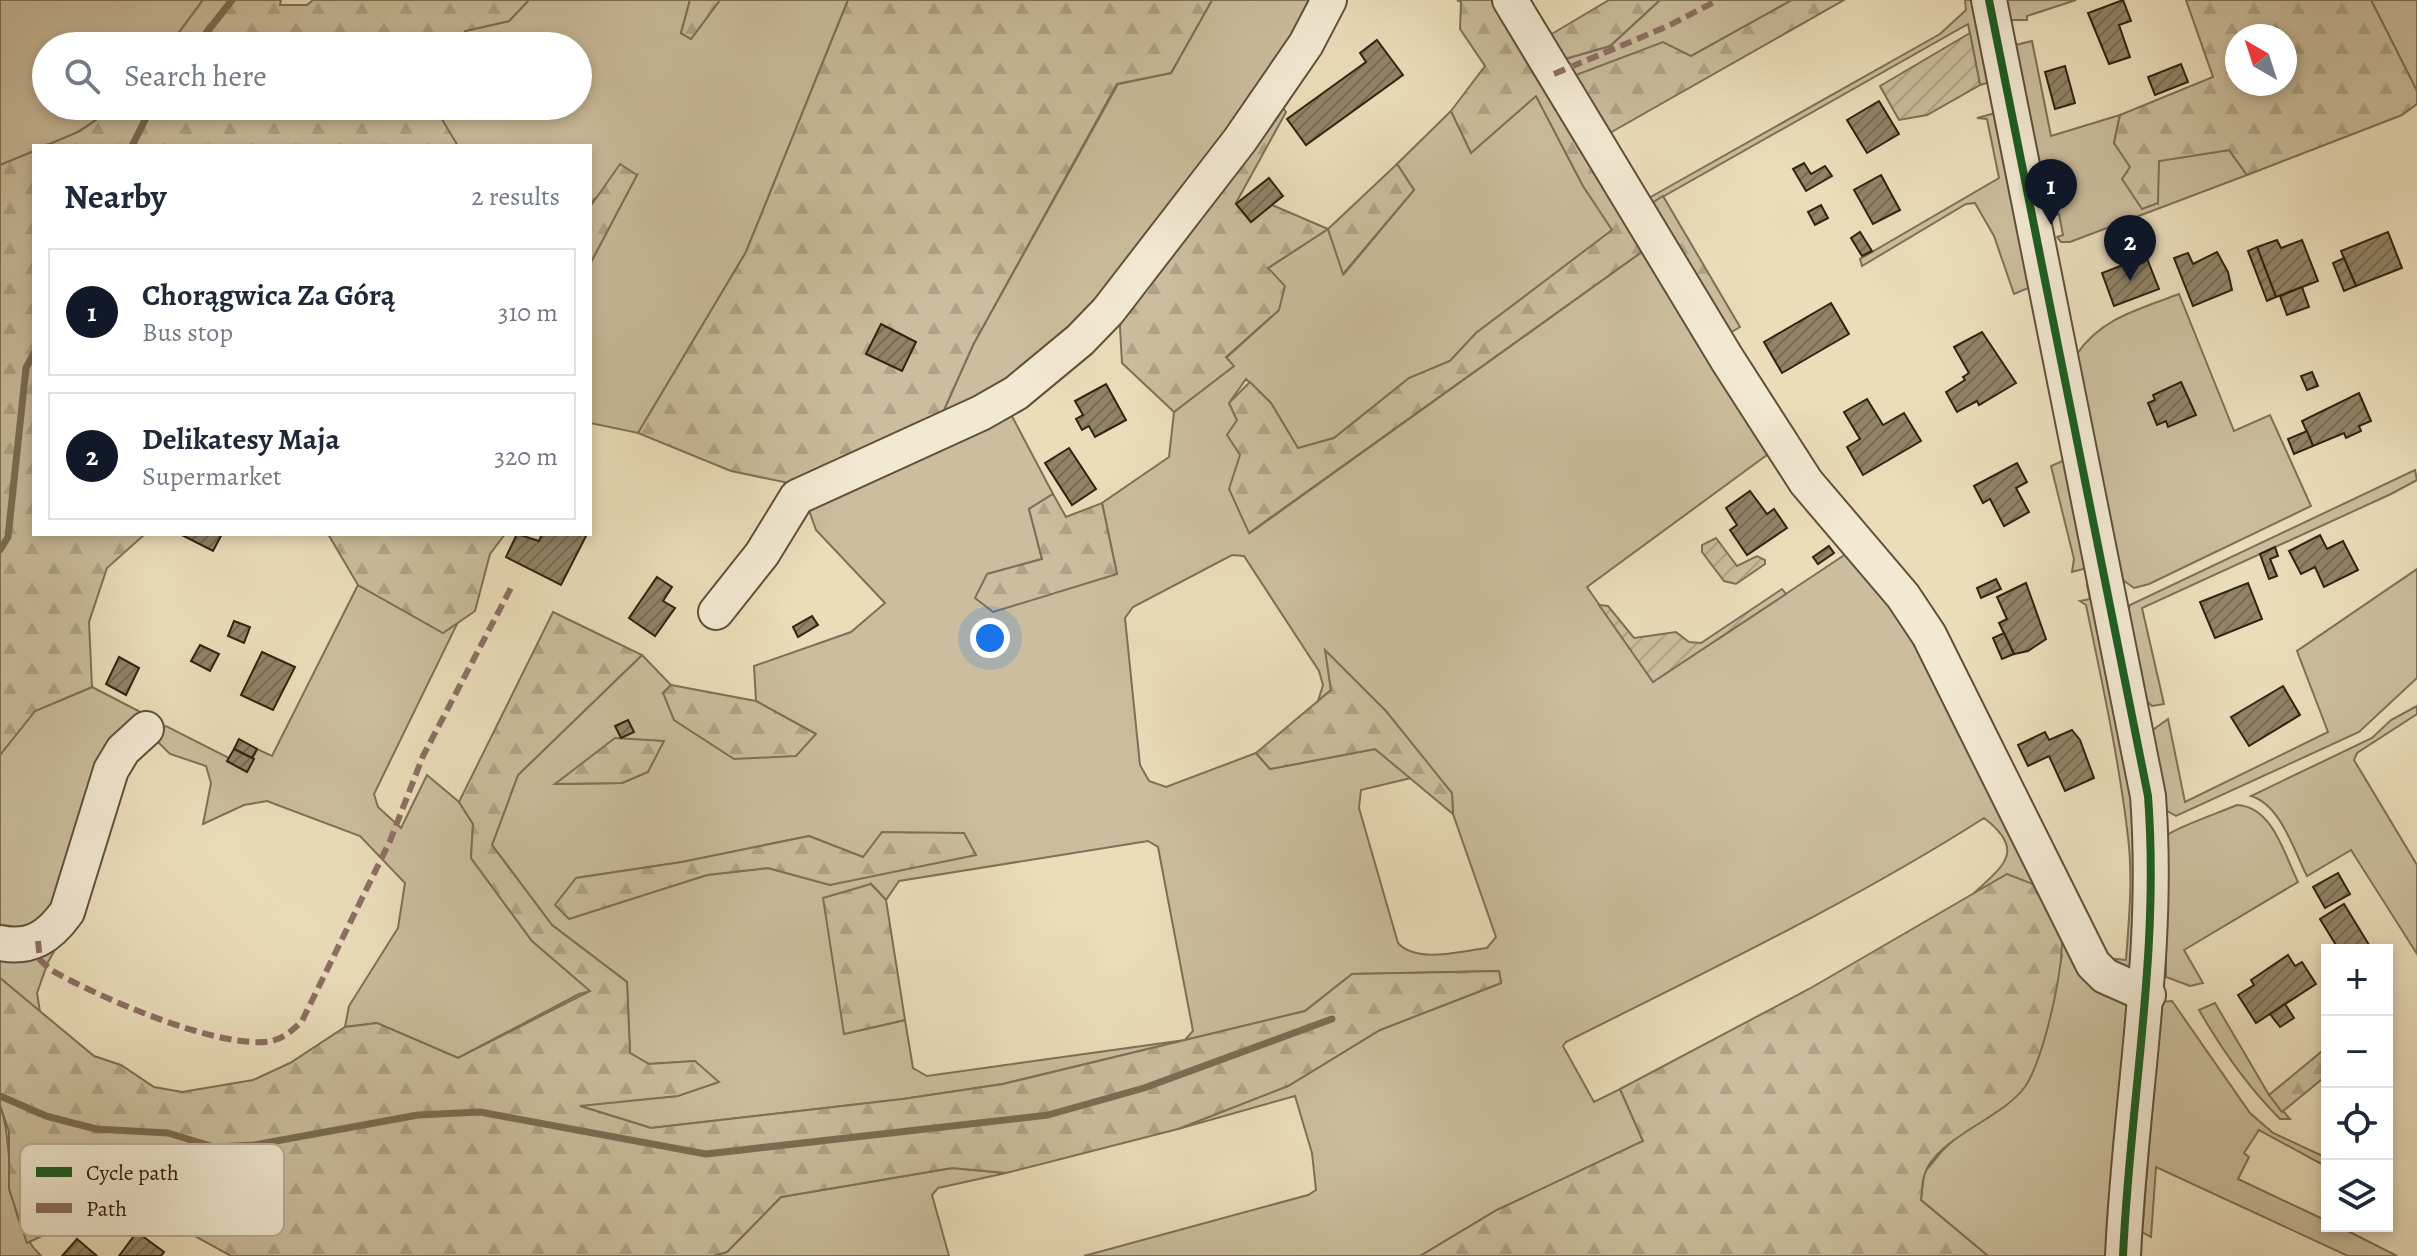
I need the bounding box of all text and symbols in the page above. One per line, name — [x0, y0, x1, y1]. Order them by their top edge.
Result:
north arrow — [2225, 24, 2297, 96]
search box — [32, 32, 592, 120]
icon: search — [60, 54, 104, 98]
text: Search here — [124, 56, 267, 96]
pin: 1 — [2025, 159, 2077, 225]
text: Nearby — [64, 173, 167, 220]
text: 2 results — [471, 179, 560, 214]
pin: 2 — [2104, 215, 2156, 281]
text: Chorągwica Za Górą — [142, 275, 395, 315]
text: 1 — [87, 295, 97, 330]
text: 310 m — [498, 295, 558, 330]
text: Bus stop — [142, 315, 233, 350]
text: Delikatesy Maja — [142, 419, 340, 459]
text: 2 — [86, 439, 98, 474]
text: 320 m — [494, 439, 558, 474]
text: Supermarket — [142, 459, 282, 494]
your location — [970, 618, 1010, 658]
map controls — [2321, 944, 2393, 1232]
button: + — [2321, 944, 2393, 1016]
button: − — [2321, 1016, 2393, 1088]
button: locate — [2321, 1088, 2393, 1160]
legend — [20, 1144, 284, 1236]
text: Cycle path — [86, 1158, 179, 1188]
button: layers — [2321, 1160, 2393, 1232]
text: Path — [86, 1194, 127, 1224]

